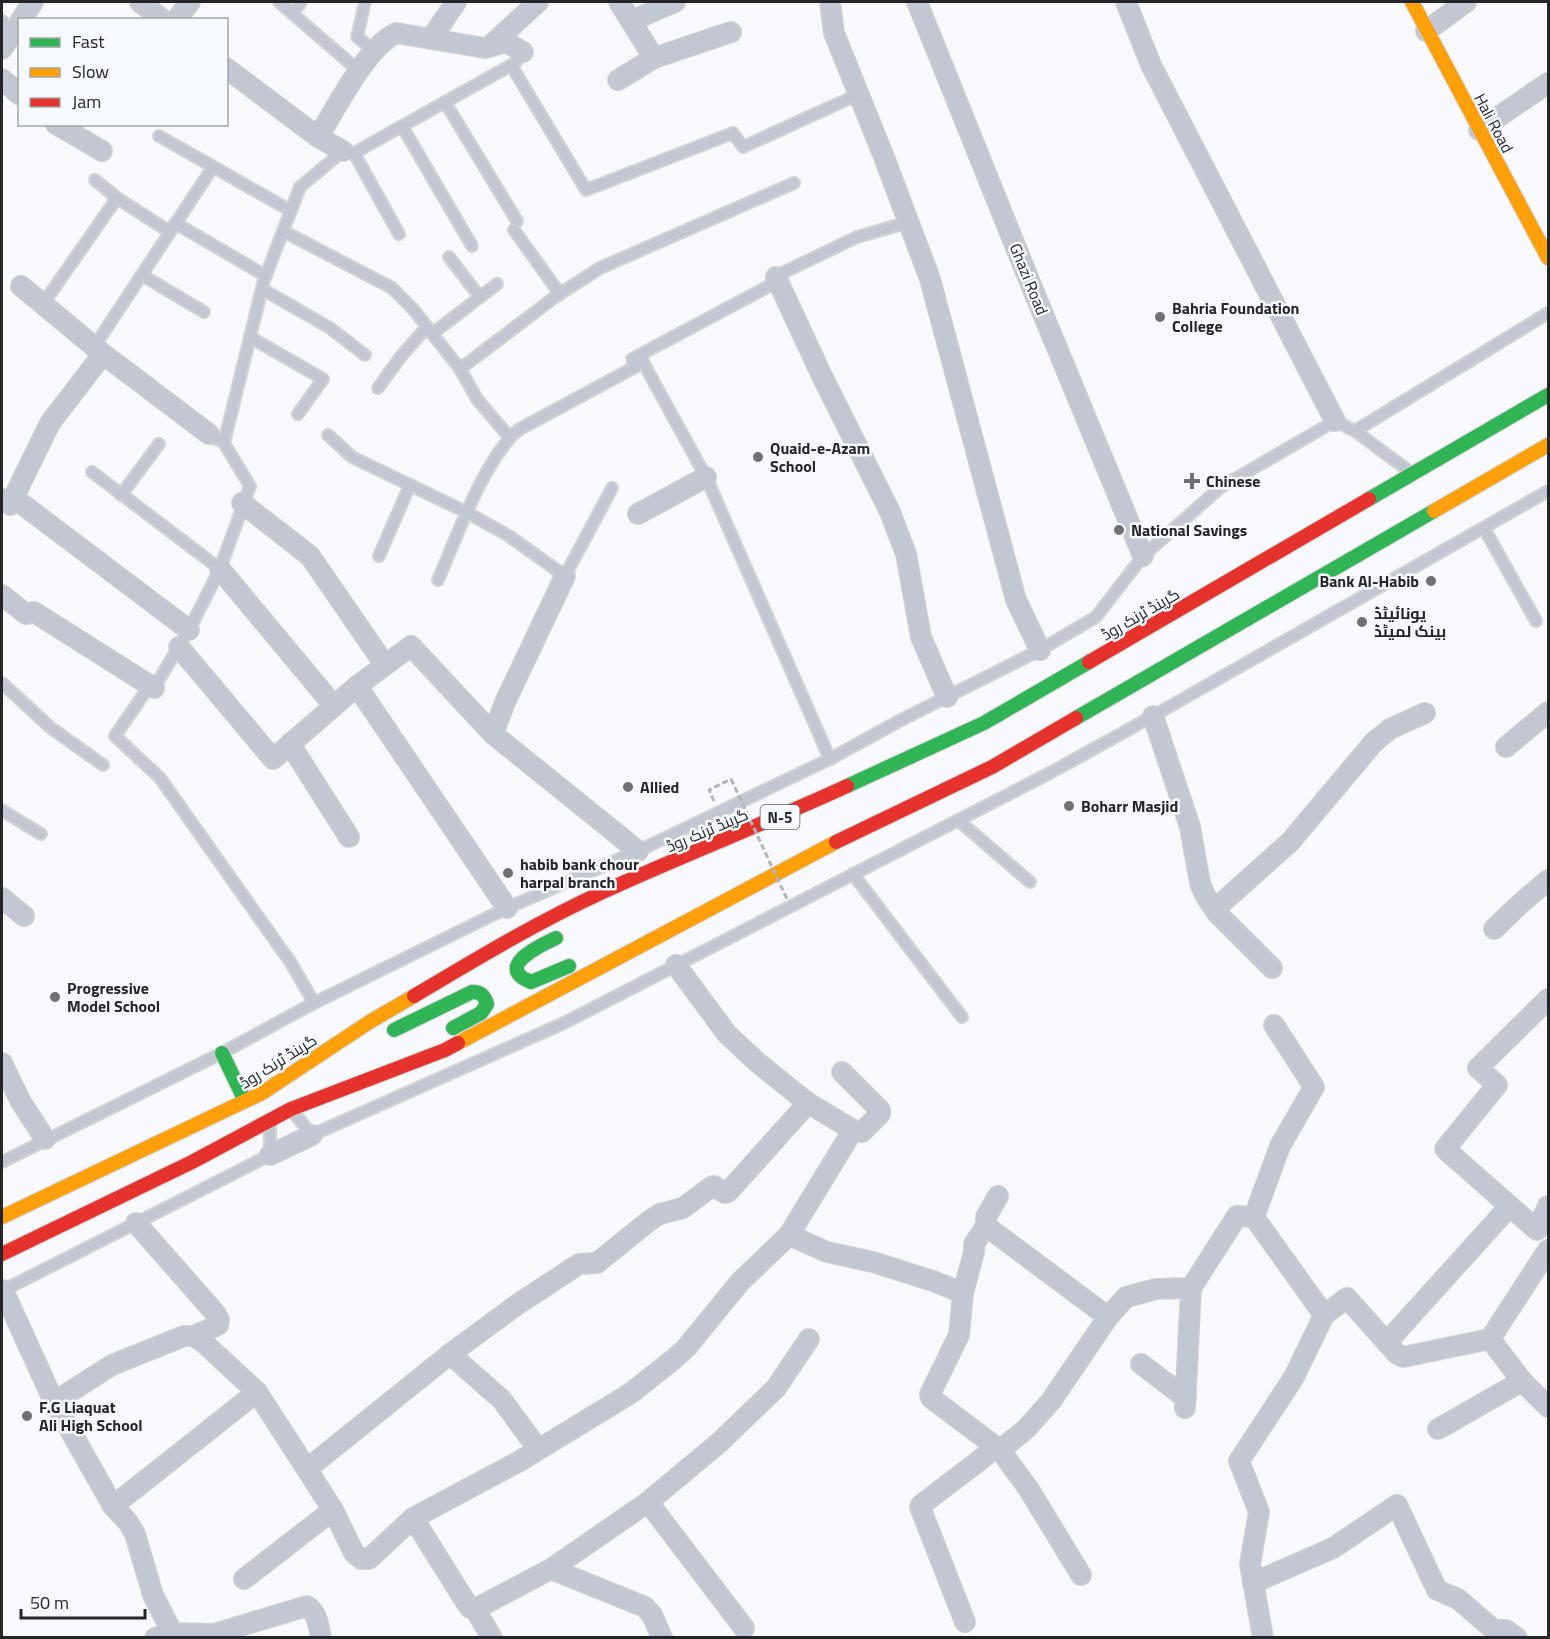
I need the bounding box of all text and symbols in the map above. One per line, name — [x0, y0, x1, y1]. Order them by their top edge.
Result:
legend — [18, 18, 228, 126]
text: Fast — [72, 28, 105, 55]
text: Slow — [72, 58, 109, 85]
text: Jam — [72, 88, 101, 115]
street label: Hali Road — [1468, 89, 1520, 157]
street label: Ghazi Road — [1004, 240, 1054, 318]
place label: Bahria Foundation College — [1172, 296, 1299, 338]
marker: Bahria Foundation College — [1153, 310, 1167, 324]
place label: Quaid-e-Azam School — [770, 436, 870, 478]
marker: Quaid-e-Azam School — [751, 450, 765, 464]
place label: Chinese — [1206, 469, 1260, 493]
marker: Chinese — [1183, 472, 1201, 490]
place label: National Savings — [1131, 518, 1247, 542]
marker: National Savings — [1112, 523, 1126, 537]
place label: Bank Al-Habib — [1319, 569, 1419, 593]
marker: Bank Al-Habib — [1424, 574, 1438, 588]
street label: گرینڈ ٹرنک روڈ — [1096, 582, 1184, 646]
place label: یونائیٹڈ بینک لمیٹڈ — [1374, 601, 1446, 643]
marker: یونائیٹڈ بینک لمیٹڈ — [1355, 615, 1369, 629]
place label: Allied — [640, 775, 679, 799]
marker: Allied — [621, 780, 635, 794]
place label: Boharr Masjid — [1081, 794, 1178, 818]
marker: Boharr Masjid — [1062, 799, 1076, 813]
street label: گرینڈ ٹرنک روڈ — [662, 802, 752, 858]
road number: N-5 — [760, 805, 800, 829]
place label: habib bank chour harpal branch — [520, 852, 639, 894]
marker: habib bank chour harpal branch — [501, 866, 515, 880]
place label: Progressive Model School — [67, 976, 160, 1018]
marker: Progressive Model School — [48, 990, 62, 1004]
street label: گرینڈ ٹرنک روڈ — [235, 1028, 321, 1094]
place label: F.G Liaquat Ali High School — [39, 1395, 143, 1437]
marker: F.G Liaquat Ali High School — [20, 1409, 34, 1423]
scale bar — [21, 1582, 146, 1620]
text: 50 m — [30, 1589, 69, 1616]

